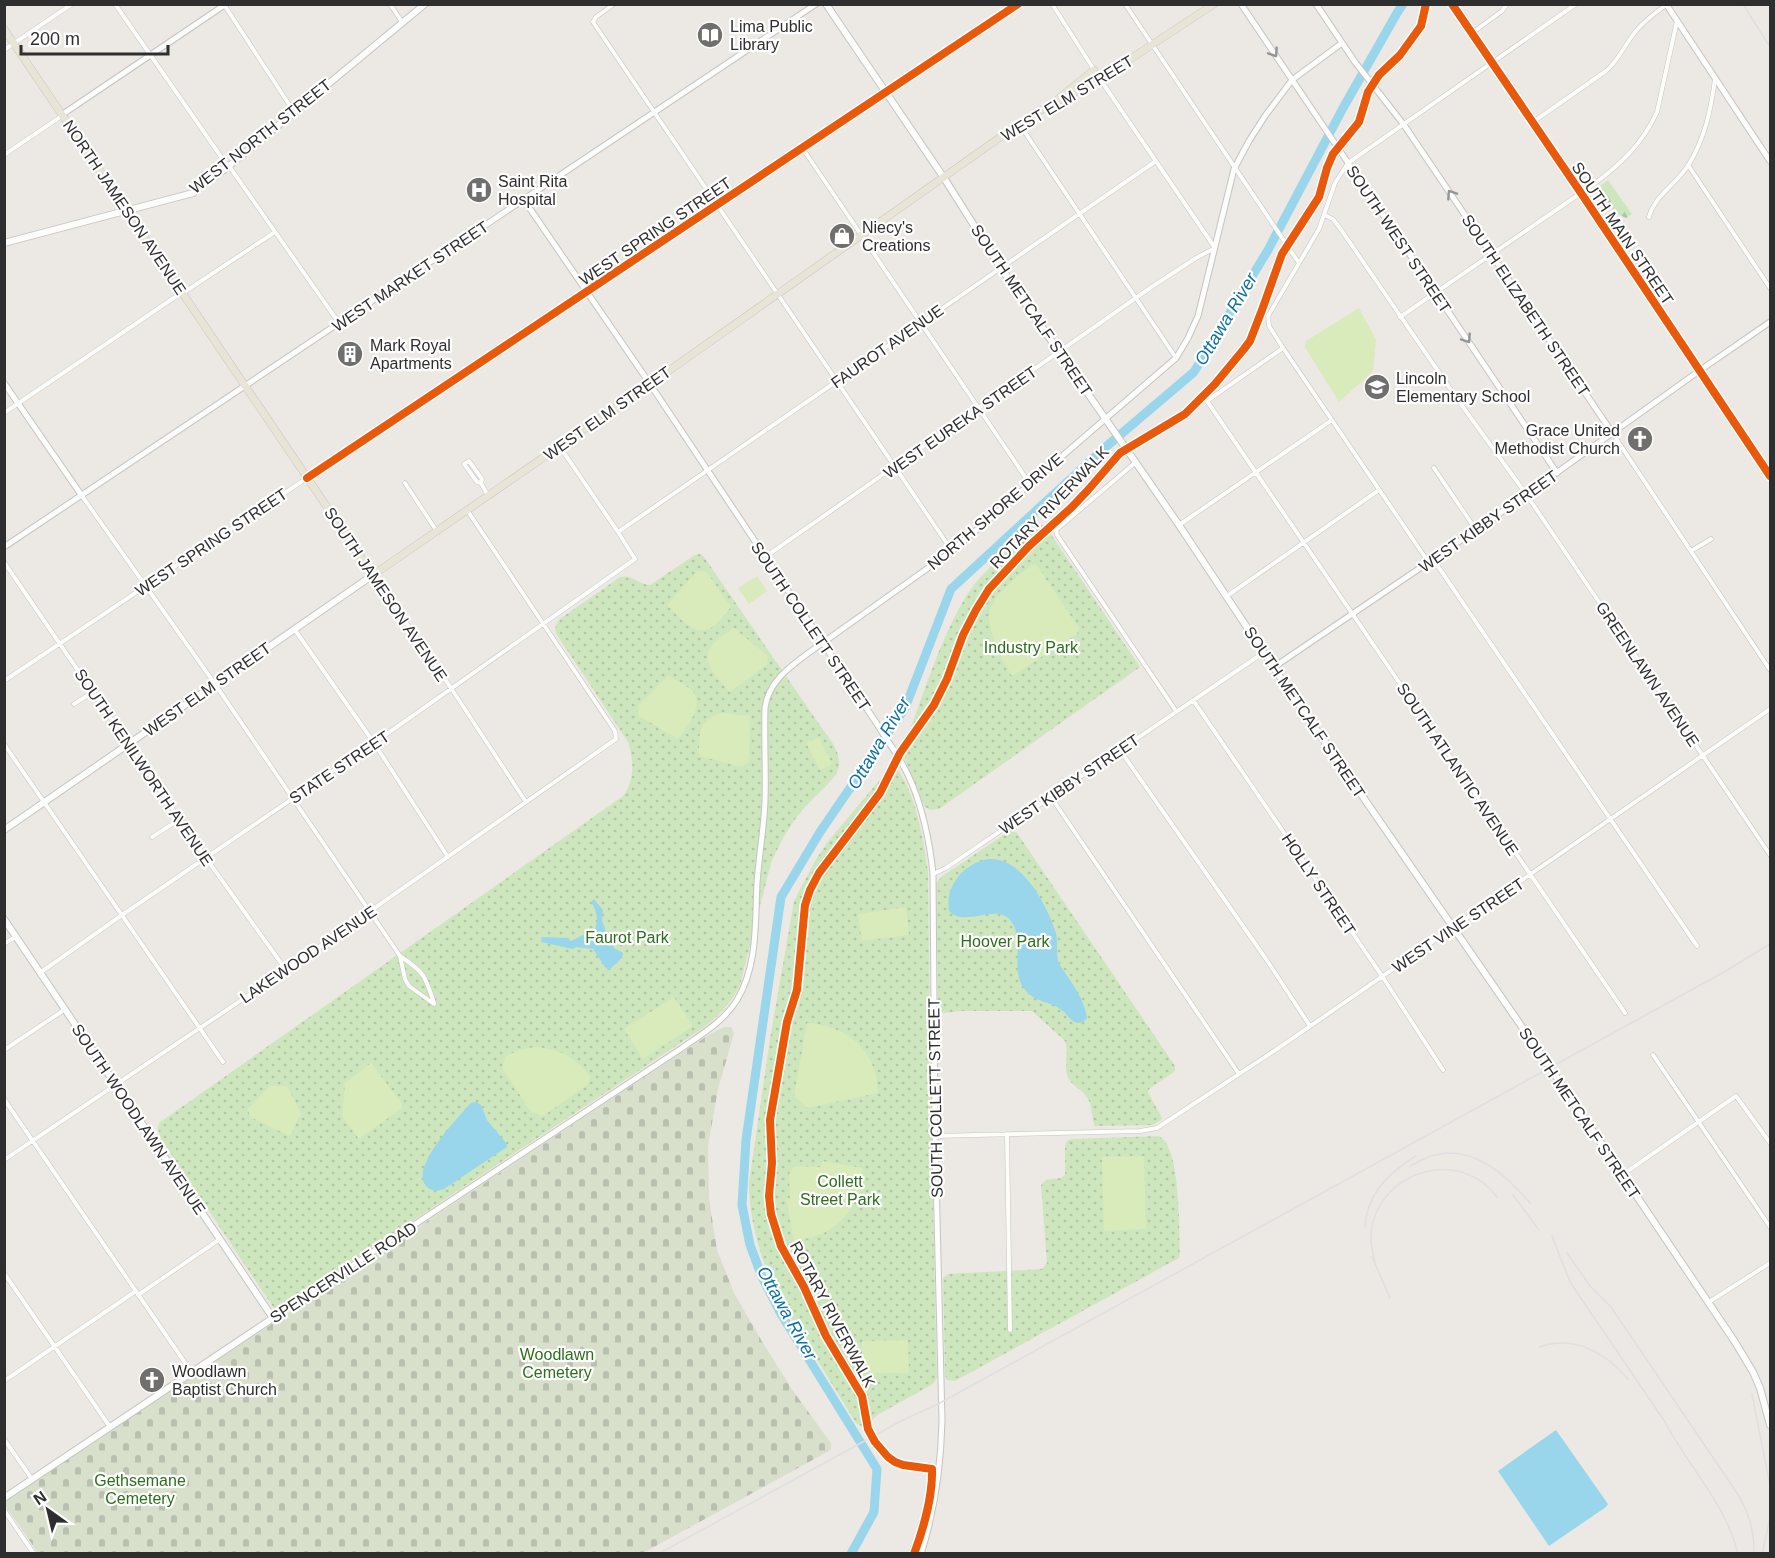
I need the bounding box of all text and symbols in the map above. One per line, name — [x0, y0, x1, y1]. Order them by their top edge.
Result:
scale bar — [21, 18, 168, 56]
place label: Lima Public Library — [730, 18, 813, 53]
library icon: Lima Public Library — [695, 20, 725, 50]
text: 200 m — [30, 29, 80, 49]
one-way arrow — [1266, 47, 1278, 57]
street label: WEST ELM STREET — [998, 52, 1136, 145]
street label: WEST NORTH STREET — [186, 76, 334, 197]
street label: NORTH JAMESON AVENUE — [60, 117, 189, 298]
street label: SOUTH MAIN STREET — [1569, 159, 1677, 308]
street label: SOUTH WEST STREET — [1343, 162, 1454, 316]
place label: Saint Rita Hospital — [498, 173, 567, 208]
street label: WEST SPRING STREET — [576, 174, 735, 289]
hospital icon: Saint Rita Hospital — [464, 175, 494, 205]
one-way arrow — [1447, 189, 1458, 200]
street label: SOUTH ELIZABETH STREET — [1458, 211, 1593, 399]
street label: WEST MARKET STREET — [329, 218, 492, 335]
place label: Niecy's Creations — [862, 219, 930, 254]
shop icon: Niecy's Creations — [827, 221, 857, 251]
street label: SOUTH METCALF STREET — [968, 222, 1095, 399]
water label: Ottawa River — [1191, 268, 1262, 369]
street label: FAUROT AVENUE — [828, 301, 947, 391]
one-way arrow — [1460, 332, 1471, 343]
place label: Mark Royal Apartments — [370, 337, 452, 372]
building icon: Mark Royal Apartments — [335, 339, 365, 369]
street label: WEST ELM STREET — [541, 363, 674, 464]
street label: WEST EUREKA STREET — [881, 363, 1040, 482]
place label: Lincoln Elementary School — [1396, 370, 1530, 405]
school or university icon: Lincoln Elementary School — [1362, 372, 1392, 402]
place label: Grace United Methodist Church — [1495, 422, 1620, 457]
church icon: Grace United Methodist Church — [1625, 424, 1655, 454]
street label: ROTARY RIVERWALK — [987, 443, 1112, 572]
street label: NORTH SHORE DRIVE — [924, 450, 1066, 573]
street label: WEST KIBBY STREET — [1416, 467, 1561, 576]
street label: WEST SPRING STREET — [132, 485, 291, 600]
street label: SOUTH JAMESON AVENUE — [321, 504, 450, 684]
street label: SOUTH COLLETT STREET — [748, 539, 874, 714]
street label: GREENLAWN AVENUE — [1593, 599, 1702, 750]
street label: SOUTH METCALF STREET — [1241, 624, 1368, 801]
street label: WEST ELM STREET — [141, 639, 274, 740]
park label: Industry Park — [984, 639, 1079, 656]
street label: SOUTH KENILWORTH AVENUE — [71, 666, 216, 869]
street label: SOUTH ATLANTIC AVENUE — [1394, 680, 1522, 859]
water label: Ottawa River — [844, 692, 915, 793]
street label: STATE STREET — [286, 728, 393, 807]
street label: WEST KIBBY STREET — [996, 731, 1143, 838]
street label: HOLLY STREET — [1278, 830, 1359, 938]
street label: WEST VINE STREET — [1389, 875, 1528, 976]
street label: LAKEWOOD AVENUE — [237, 902, 380, 1006]
park label: Faurot Park — [585, 929, 670, 946]
park label: Hoover Park — [961, 933, 1050, 950]
street label: SOUTH COLLETT STREET — [925, 998, 946, 1198]
street label: SOUTH WOODLAWN AVENUE — [68, 1021, 209, 1218]
street label: SOUTH METCALF STREET — [1516, 1025, 1643, 1202]
park label: Collett Street Park — [800, 1173, 881, 1208]
street label: SPENCERVILLE ROAD — [267, 1219, 420, 1326]
street label: ROTARY RIVERWALK — [787, 1238, 878, 1390]
water label: Ottawa River — [753, 1263, 821, 1364]
park label: Woodlawn Cemetery — [520, 1346, 594, 1381]
place label: Woodlawn Baptist Church — [172, 1363, 277, 1398]
church icon: Woodlawn Baptist Church — [137, 1365, 167, 1395]
park label: Gethsemane Cemetery — [94, 1472, 186, 1507]
north arrow — [18, 1480, 78, 1540]
text: N — [30, 1488, 49, 1508]

